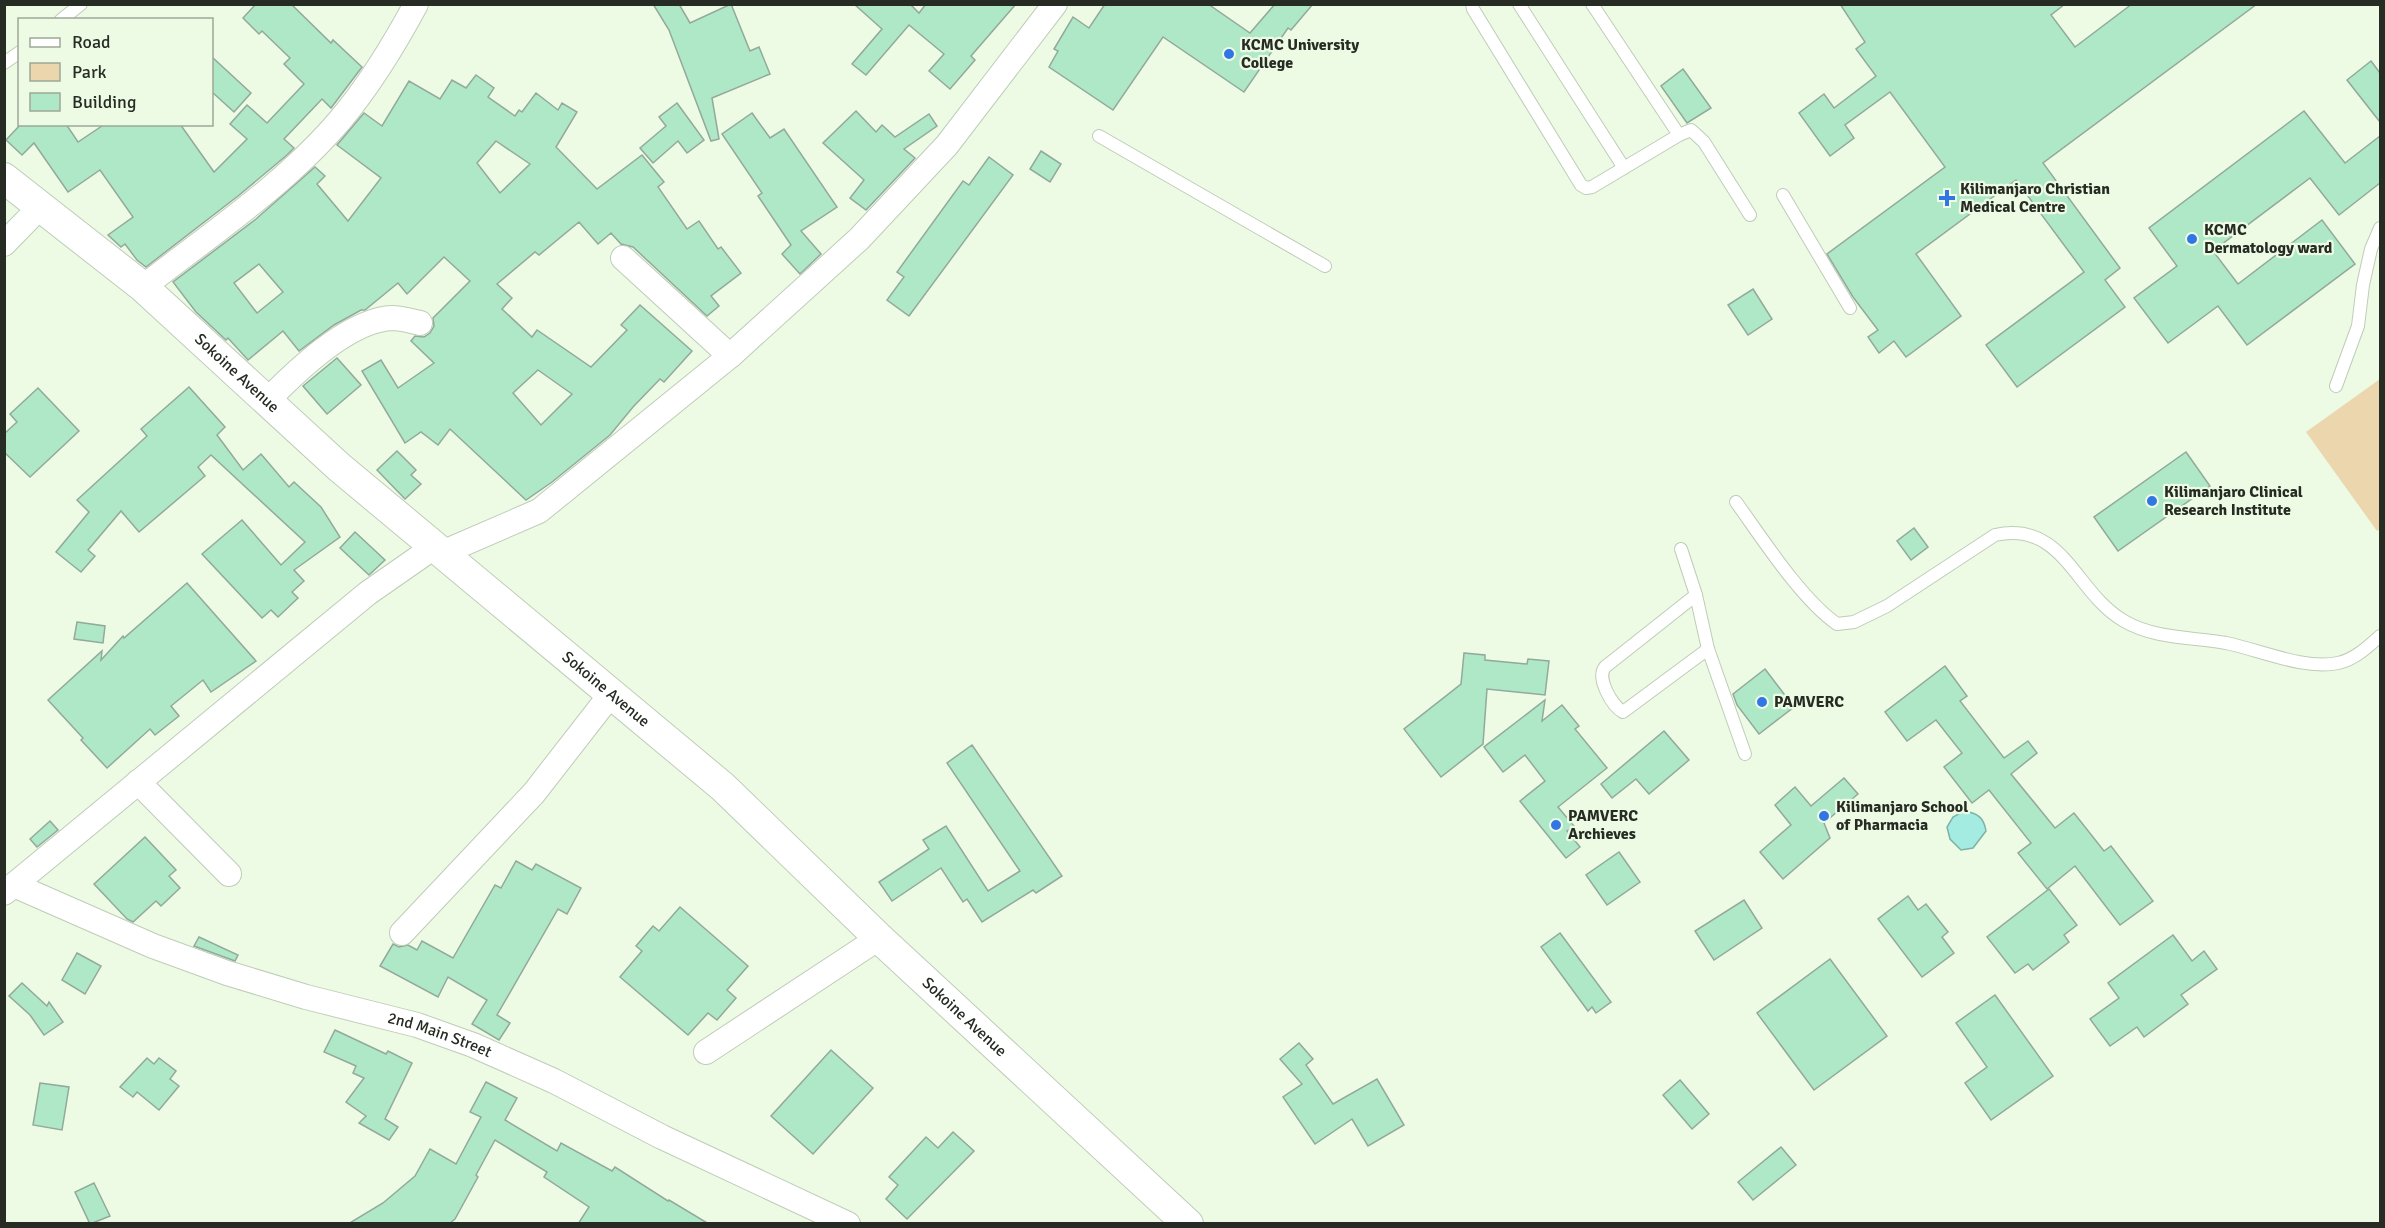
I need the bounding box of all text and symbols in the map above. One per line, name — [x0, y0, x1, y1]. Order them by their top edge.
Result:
legend — [18, 18, 213, 126]
text: Road — [72, 31, 111, 53]
place label: KCMC University College — [1241, 35, 1359, 73]
marker: KCMC University College — [1222, 47, 1236, 61]
text: Park — [72, 61, 107, 83]
text: Building — [72, 91, 136, 113]
place label: Kilimanjaro Christian Medical Centre — [1960, 179, 2110, 217]
marker: Kilimanjaro Christian Medical Centre — [1938, 189, 1956, 207]
place label: KCMC Dermatology ward — [2204, 220, 2333, 258]
marker: KCMC Dermatology ward — [2185, 232, 2199, 246]
street label: Sokoine Avenue — [190, 329, 283, 417]
place label: Kilimanjaro Clinical Research Institute — [2164, 482, 2303, 520]
marker: Kilimanjaro Clinical Research Institute — [2145, 494, 2159, 508]
street label: Sokoine Avenue — [558, 647, 654, 732]
place label: PAMVERC — [1774, 692, 1844, 712]
marker: PAMVERC — [1755, 695, 1769, 709]
place label: Kilimanjaro School of Pharmacia — [1836, 797, 1968, 835]
place label: PAMVERC Archieves — [1568, 806, 1638, 844]
marker: Kilimanjaro School of Pharmacia — [1817, 809, 1831, 823]
marker: PAMVERC Archieves — [1549, 818, 1563, 832]
street label: Sokoine Avenue — [918, 973, 1011, 1061]
street label: 2nd Main Street — [385, 1008, 495, 1062]

